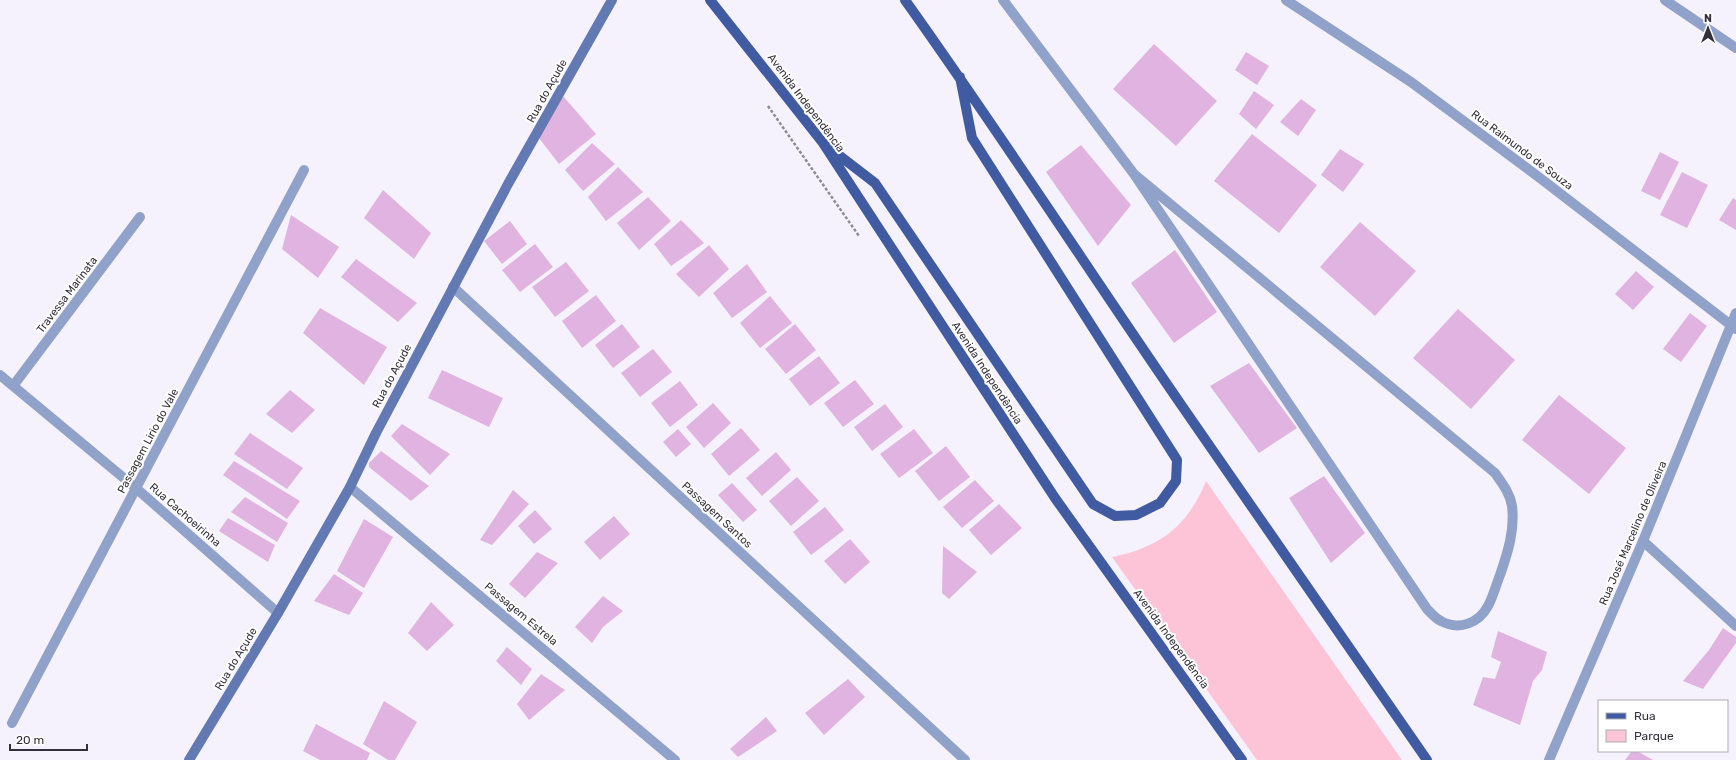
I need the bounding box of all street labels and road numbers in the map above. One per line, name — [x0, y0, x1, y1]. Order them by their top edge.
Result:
street label: Avenida Independência — [765, 51, 847, 155]
street label: Rua do Açude — [524, 57, 570, 125]
street label: Rua Raimundo de Souza — [1469, 107, 1575, 193]
street label: Travessa Marinata — [34, 254, 100, 336]
street label: Avenida Independência — [949, 319, 1025, 427]
street label: Rua do Açude — [370, 342, 414, 410]
street label: Passagem Lirio do Vale — [115, 386, 181, 496]
street label: Rua José Marcelino de Oliveira — [1597, 459, 1669, 607]
street label: Passagem Santos — [679, 479, 755, 551]
street label: Rua Cachoeirinha — [147, 481, 223, 549]
street label: Passagem Estrela — [482, 580, 560, 648]
street label: Avenida Independência — [1131, 587, 1211, 691]
street label: Rua do Açude — [212, 625, 260, 693]

